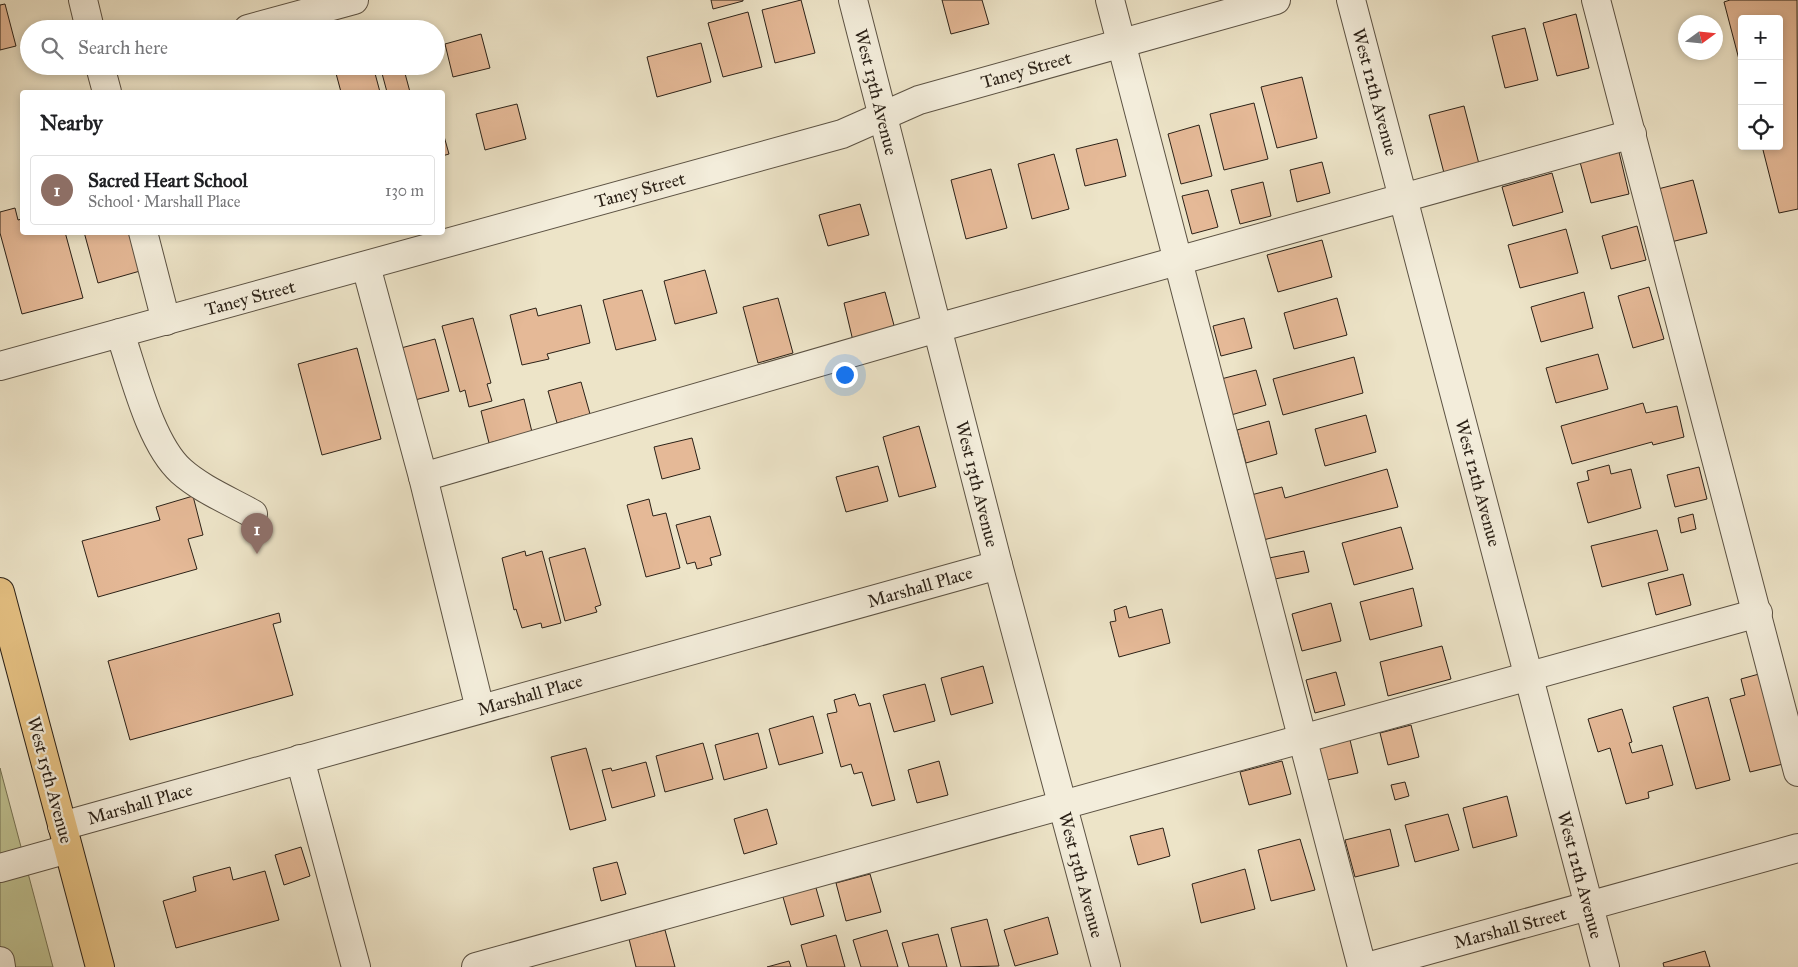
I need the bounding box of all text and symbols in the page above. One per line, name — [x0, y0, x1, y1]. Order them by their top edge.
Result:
north arrow — [1678, 15, 1723, 60]
map controls — [1738, 15, 1783, 150]
button: + — [1738, 15, 1783, 60]
search box — [20, 20, 445, 75]
street label: West 12th Avenue — [1347, 26, 1403, 158]
street label: West 13th Avenue — [850, 27, 902, 157]
icon: search — [38, 34, 66, 62]
text: Search here — [78, 36, 168, 59]
street label: Taney Street — [978, 46, 1074, 93]
button: − — [1738, 60, 1783, 105]
button: locate — [1738, 105, 1783, 150]
text: Nearby — [40, 110, 103, 136]
street label: Taney Street — [592, 167, 688, 213]
text: Sacred Heart School — [88, 169, 248, 192]
text: 1 — [54, 181, 60, 200]
text: 130 m — [385, 181, 424, 200]
text: School · Marshall Place — [88, 192, 240, 211]
street label: Taney Street — [202, 275, 298, 321]
your location — [832, 362, 858, 388]
street label: West 12th Avenue — [1450, 417, 1506, 549]
street label: West 13th Avenue — [951, 419, 1003, 549]
pin: 1 — [241, 513, 273, 554]
street label: Marshall Place — [865, 561, 975, 613]
street label: Marshall Place — [475, 669, 585, 721]
street label: West 15th Avenue — [23, 714, 77, 846]
street label: Marshall Place — [85, 778, 195, 830]
street label: West 12th Avenue — [1552, 809, 1608, 941]
street label: West 13th Avenue — [1054, 810, 1108, 940]
street label: Marshall Street — [1451, 902, 1569, 954]

